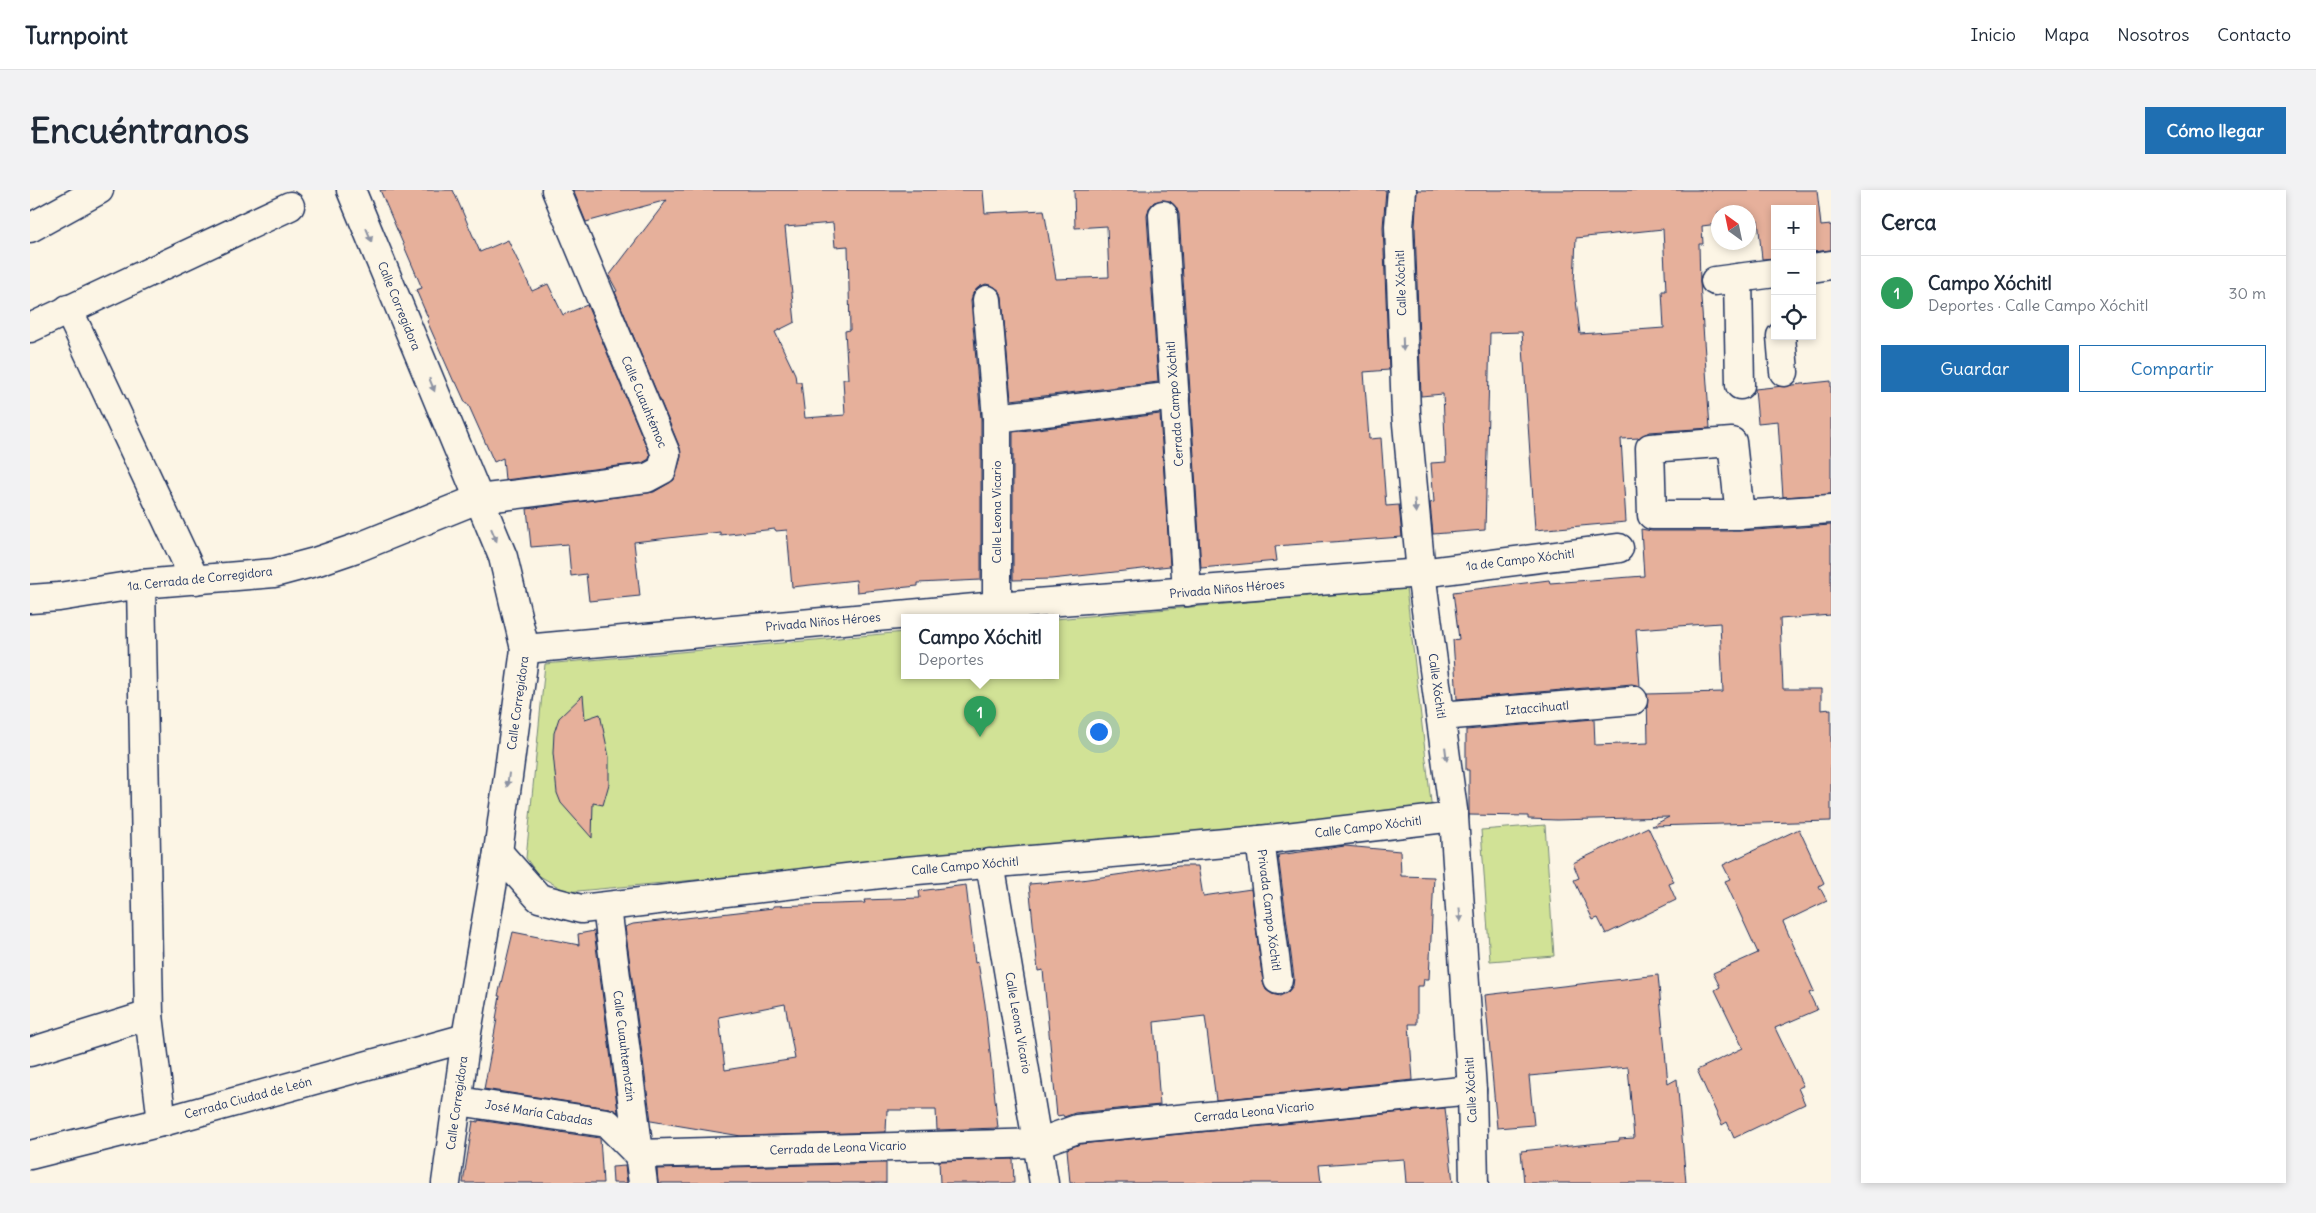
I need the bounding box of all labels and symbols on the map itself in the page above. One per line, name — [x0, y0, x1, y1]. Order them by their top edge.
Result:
north arrow — [1711, 205, 1756, 250]
one-way arrow — [366, 228, 374, 242]
street label: Calle Xóchitl — [1392, 250, 1409, 316]
street label: Calle Corregidora — [375, 259, 424, 353]
one-way arrow — [1400, 336, 1408, 352]
street label: Cerrada Campo Xóchitl — [1163, 341, 1186, 467]
street label: Calle Cuauhtémoc — [618, 354, 671, 450]
one-way arrow — [428, 378, 436, 392]
street label: Calle Leona Vicario — [989, 460, 1004, 563]
one-way arrow — [1411, 498, 1419, 514]
one-way arrow — [490, 528, 498, 543]
street label: 1a de Campo Xóchitl — [1465, 545, 1575, 574]
street label: 1a. Cerrada de Corregidora — [127, 563, 273, 594]
street label: Privada Niños Héroes — [1169, 576, 1285, 601]
street label: Privada Niños Héroes — [765, 609, 881, 634]
street label: Calle Xóchitl — [1425, 652, 1450, 720]
street label: Calle Corregidora — [503, 655, 532, 751]
pin: 1 — [964, 696, 996, 737]
street label: Iztaccihuatl — [1504, 697, 1569, 718]
your location — [1086, 719, 1112, 745]
one-way arrow — [1442, 746, 1450, 762]
one-way arrow — [503, 772, 511, 788]
street label: Calle Campo Xóchitl — [1314, 813, 1422, 840]
street label: Privada Campo Xóchitl — [1255, 848, 1284, 972]
street label: Calle Campo Xóchitl — [911, 853, 1019, 878]
one-way arrow — [1457, 908, 1465, 924]
street label: Calle Leona Vicario — [1002, 971, 1035, 1075]
street label: Calle Cuauhtemotzin — [610, 990, 639, 1102]
street label: Calle Corregidora — [442, 1055, 471, 1151]
street label: Calle Xóchitl — [1461, 1057, 1480, 1123]
street label: Cerrada Ciudad de León — [183, 1073, 313, 1122]
street label: José María Cabadas — [484, 1097, 594, 1128]
street label: Cerrada Leona Vicario — [1193, 1098, 1315, 1125]
street label: Cerrada de Leona Vicario — [769, 1138, 907, 1157]

